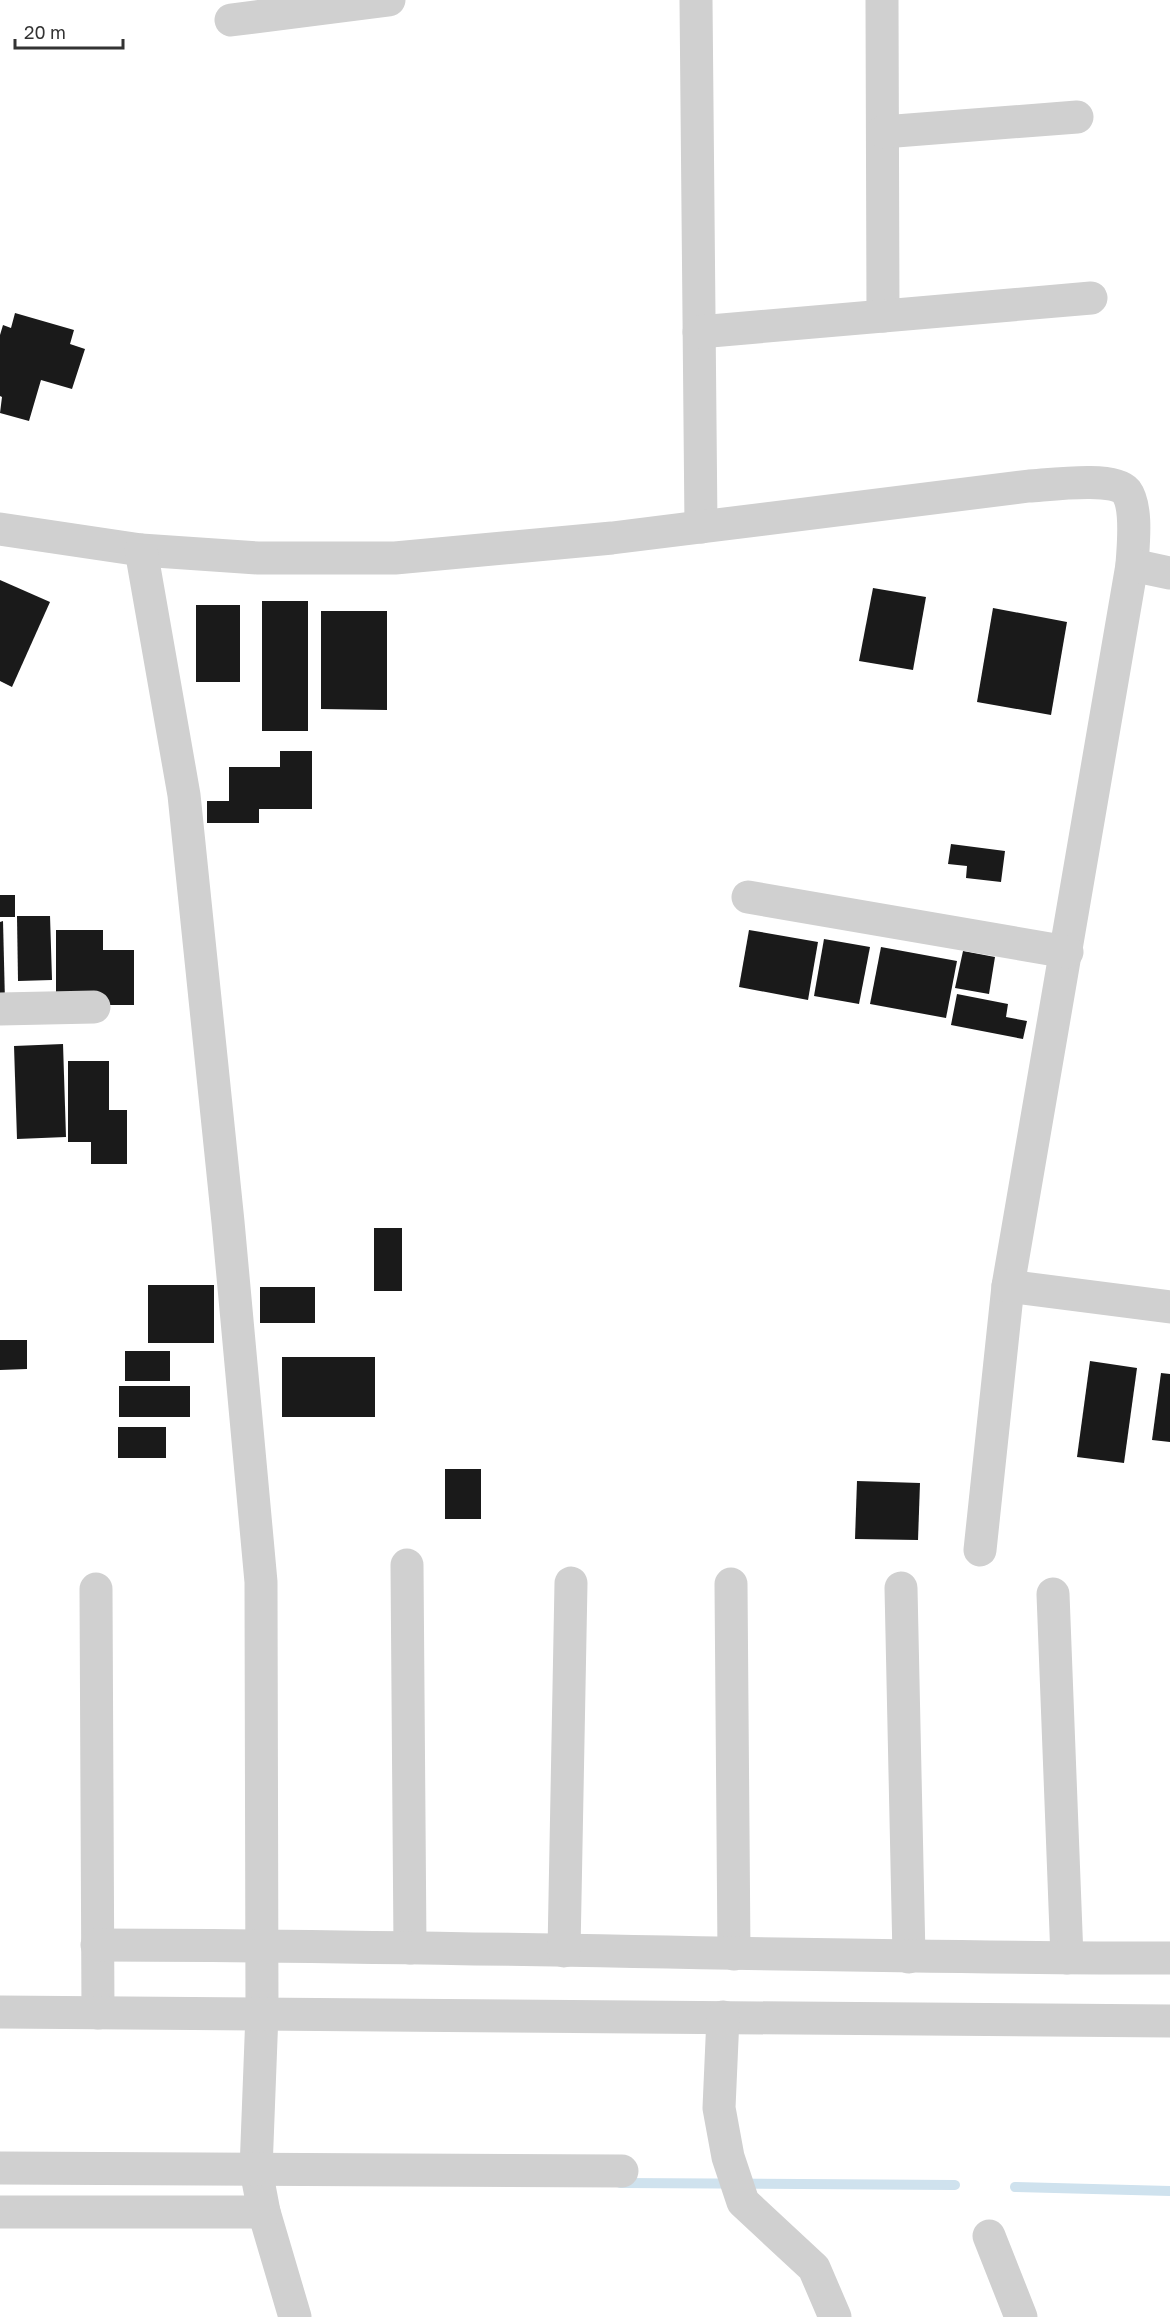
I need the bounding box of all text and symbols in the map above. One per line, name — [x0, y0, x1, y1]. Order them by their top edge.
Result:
scale bar — [15, 12, 123, 50]
text: 20 m — [24, 21, 66, 43]

